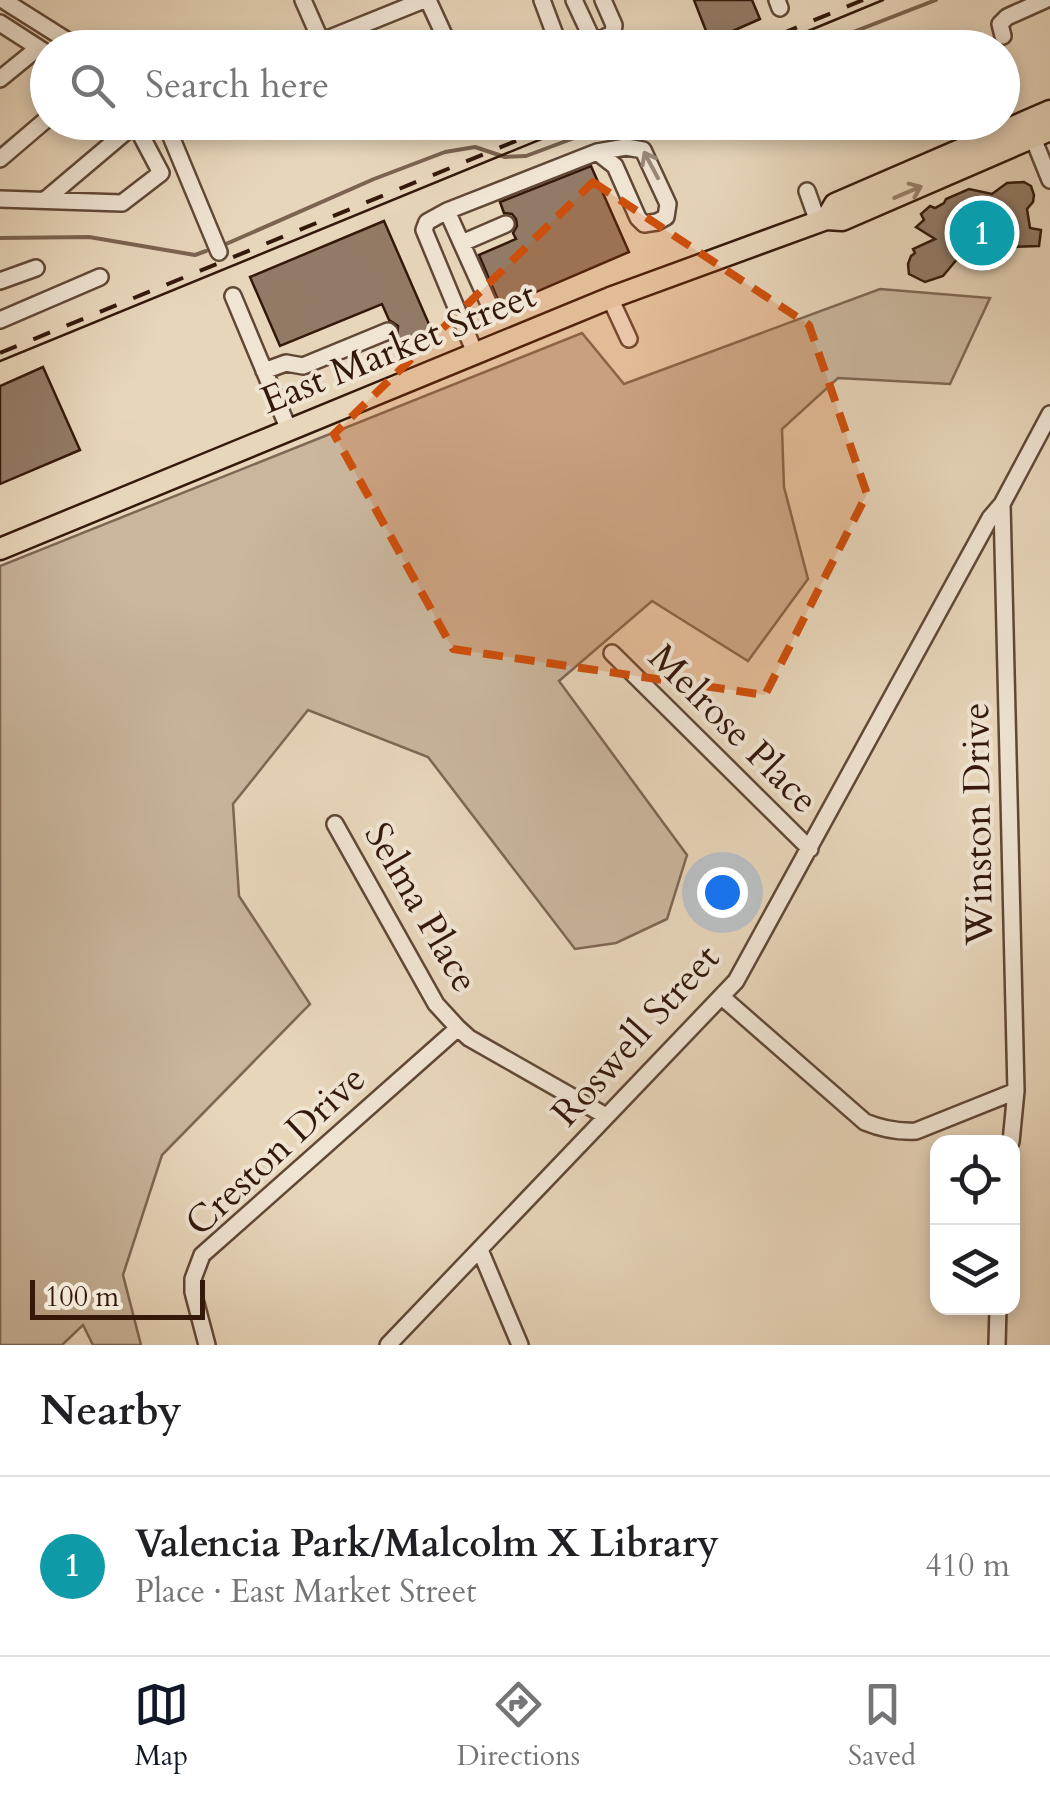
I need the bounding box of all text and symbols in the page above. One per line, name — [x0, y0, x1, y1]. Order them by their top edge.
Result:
search box — [30, 30, 1020, 140]
icon: search — [65, 58, 120, 113]
text: Search here — [145, 59, 329, 111]
one-way arrow — [641, 151, 660, 181]
one-way arrow — [892, 182, 923, 200]
pin: 1 — [950, 196, 1014, 270]
street label: East Market Street — [253, 269, 544, 427]
street label: Melrose Place — [637, 632, 830, 825]
street label: Winston Drive — [950, 702, 1006, 947]
street label: Selma Place — [352, 813, 491, 1002]
your location — [697, 867, 748, 918]
street label: Roswell Street — [540, 933, 731, 1138]
street label: Creston Drive — [174, 1054, 377, 1248]
map controls — [930, 1135, 1020, 1315]
button: locate — [930, 1135, 1020, 1225]
button: layers — [930, 1225, 1020, 1315]
scale bar — [30, 1275, 205, 1320]
text: 100 m — [45, 1278, 119, 1316]
text: Nearby — [40, 1382, 182, 1439]
text: Valencia Park/Malcolm X Library — [135, 1518, 719, 1570]
text: 1 — [64, 1544, 81, 1588]
text: 410 m — [925, 1544, 1010, 1588]
text: Place · East Market Street — [135, 1570, 476, 1614]
tab: Map — [134, 1677, 189, 1775]
tab: Directions — [457, 1677, 580, 1775]
tab: Saved — [848, 1677, 916, 1775]

